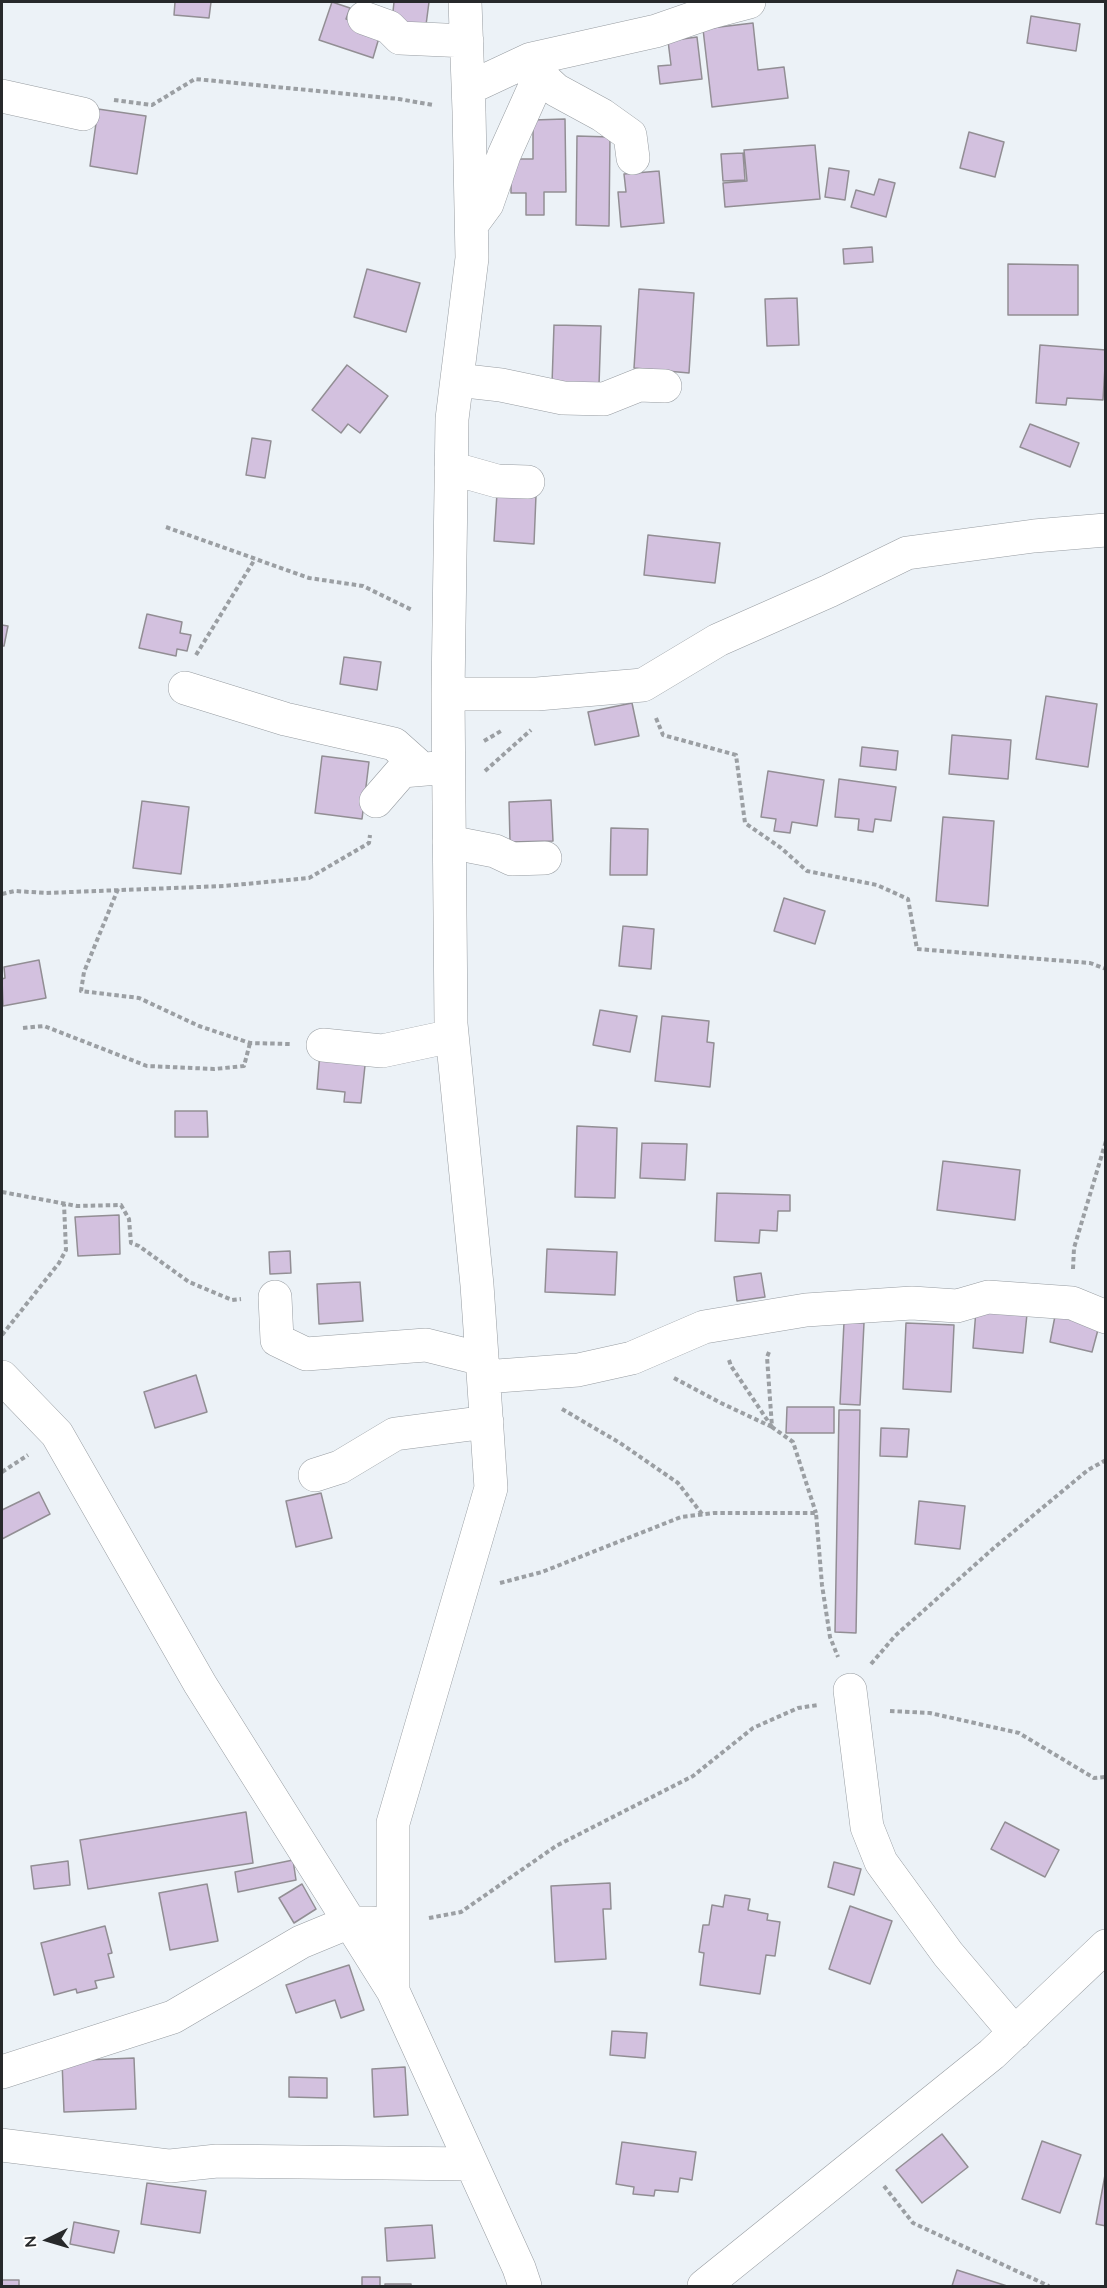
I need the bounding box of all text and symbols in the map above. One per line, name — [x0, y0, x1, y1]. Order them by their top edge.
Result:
north arrow — [18, 2210, 78, 2270]
text: N — [20, 2235, 41, 2248]

